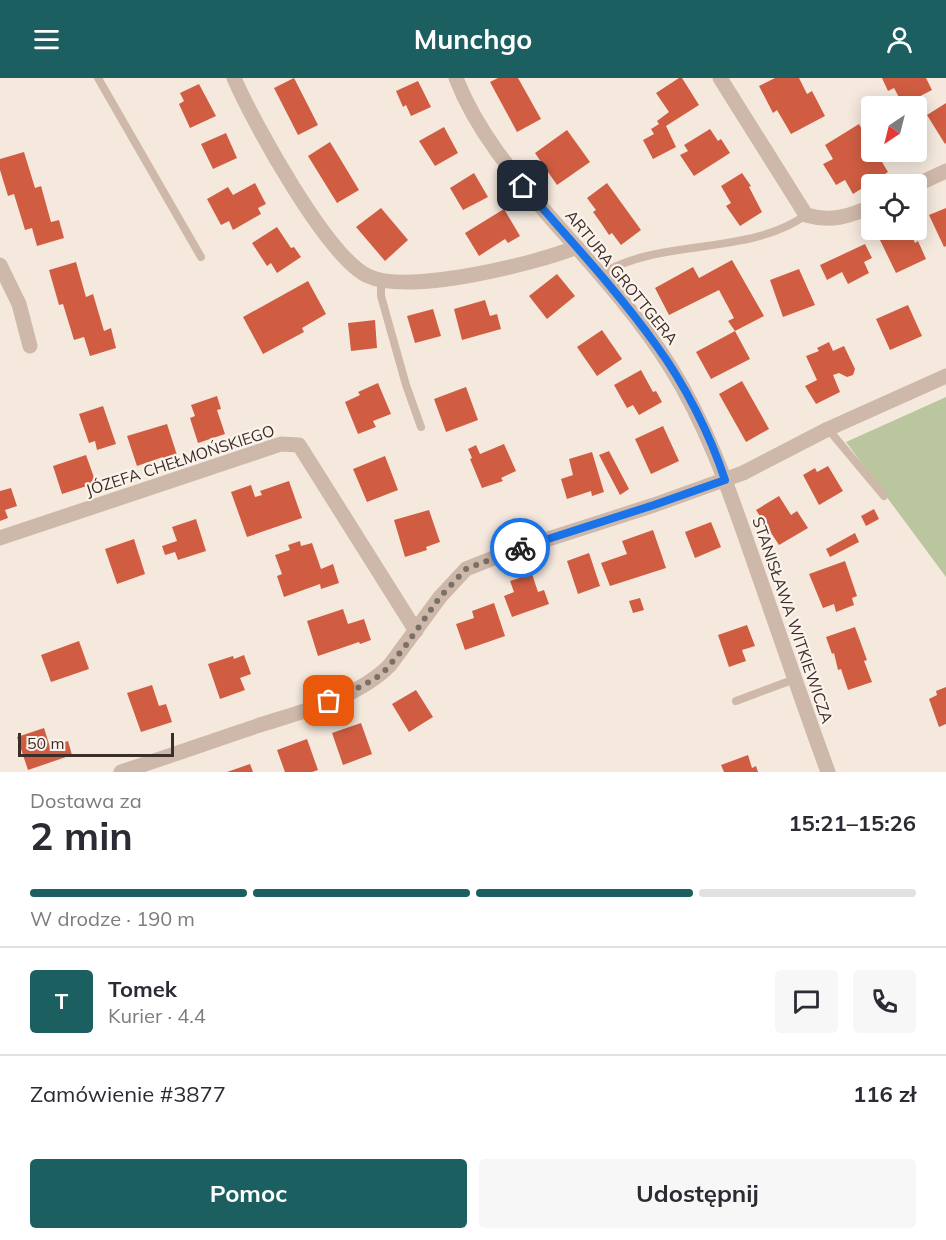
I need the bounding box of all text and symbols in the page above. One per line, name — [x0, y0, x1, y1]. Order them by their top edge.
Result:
text: Munchgo — [414, 22, 532, 56]
icon: menu — [30, 23, 63, 56]
icon: person — [883, 23, 916, 56]
north arrow — [861, 96, 927, 162]
map controls — [861, 96, 927, 240]
pin — [497, 160, 548, 211]
icon: home — [506, 169, 539, 202]
button: locate — [861, 174, 927, 240]
street label: ARTURA GROTTGERA — [561, 206, 683, 349]
street label: JÓZEFA CHEŁMOŃSKIEGO — [83, 420, 277, 500]
street label: STANISŁAWA WITKIEWICZA — [748, 514, 838, 726]
courier — [490, 518, 550, 578]
icon: bike — [504, 532, 537, 565]
pin — [303, 675, 354, 726]
icon: bag — [312, 684, 345, 717]
scale bar — [18, 730, 174, 758]
text: 50 m — [27, 733, 64, 753]
text: Dostawa za — [30, 788, 142, 813]
text: 15:21–15:26 — [788, 809, 916, 837]
text: 2 min — [30, 811, 133, 860]
text: W drodze · 190 m — [30, 906, 195, 931]
button: chat — [775, 970, 838, 1033]
button: phone — [853, 970, 916, 1033]
text: Tomek — [108, 975, 177, 1003]
text: T — [55, 987, 68, 1015]
text: Kurier · 4.4 — [108, 1003, 206, 1028]
text: Zamówienie #3877 — [30, 1080, 226, 1108]
text: 116 zł — [853, 1080, 916, 1108]
button: Pomoc — [30, 1159, 467, 1228]
button: Udostępnij — [479, 1159, 916, 1228]

